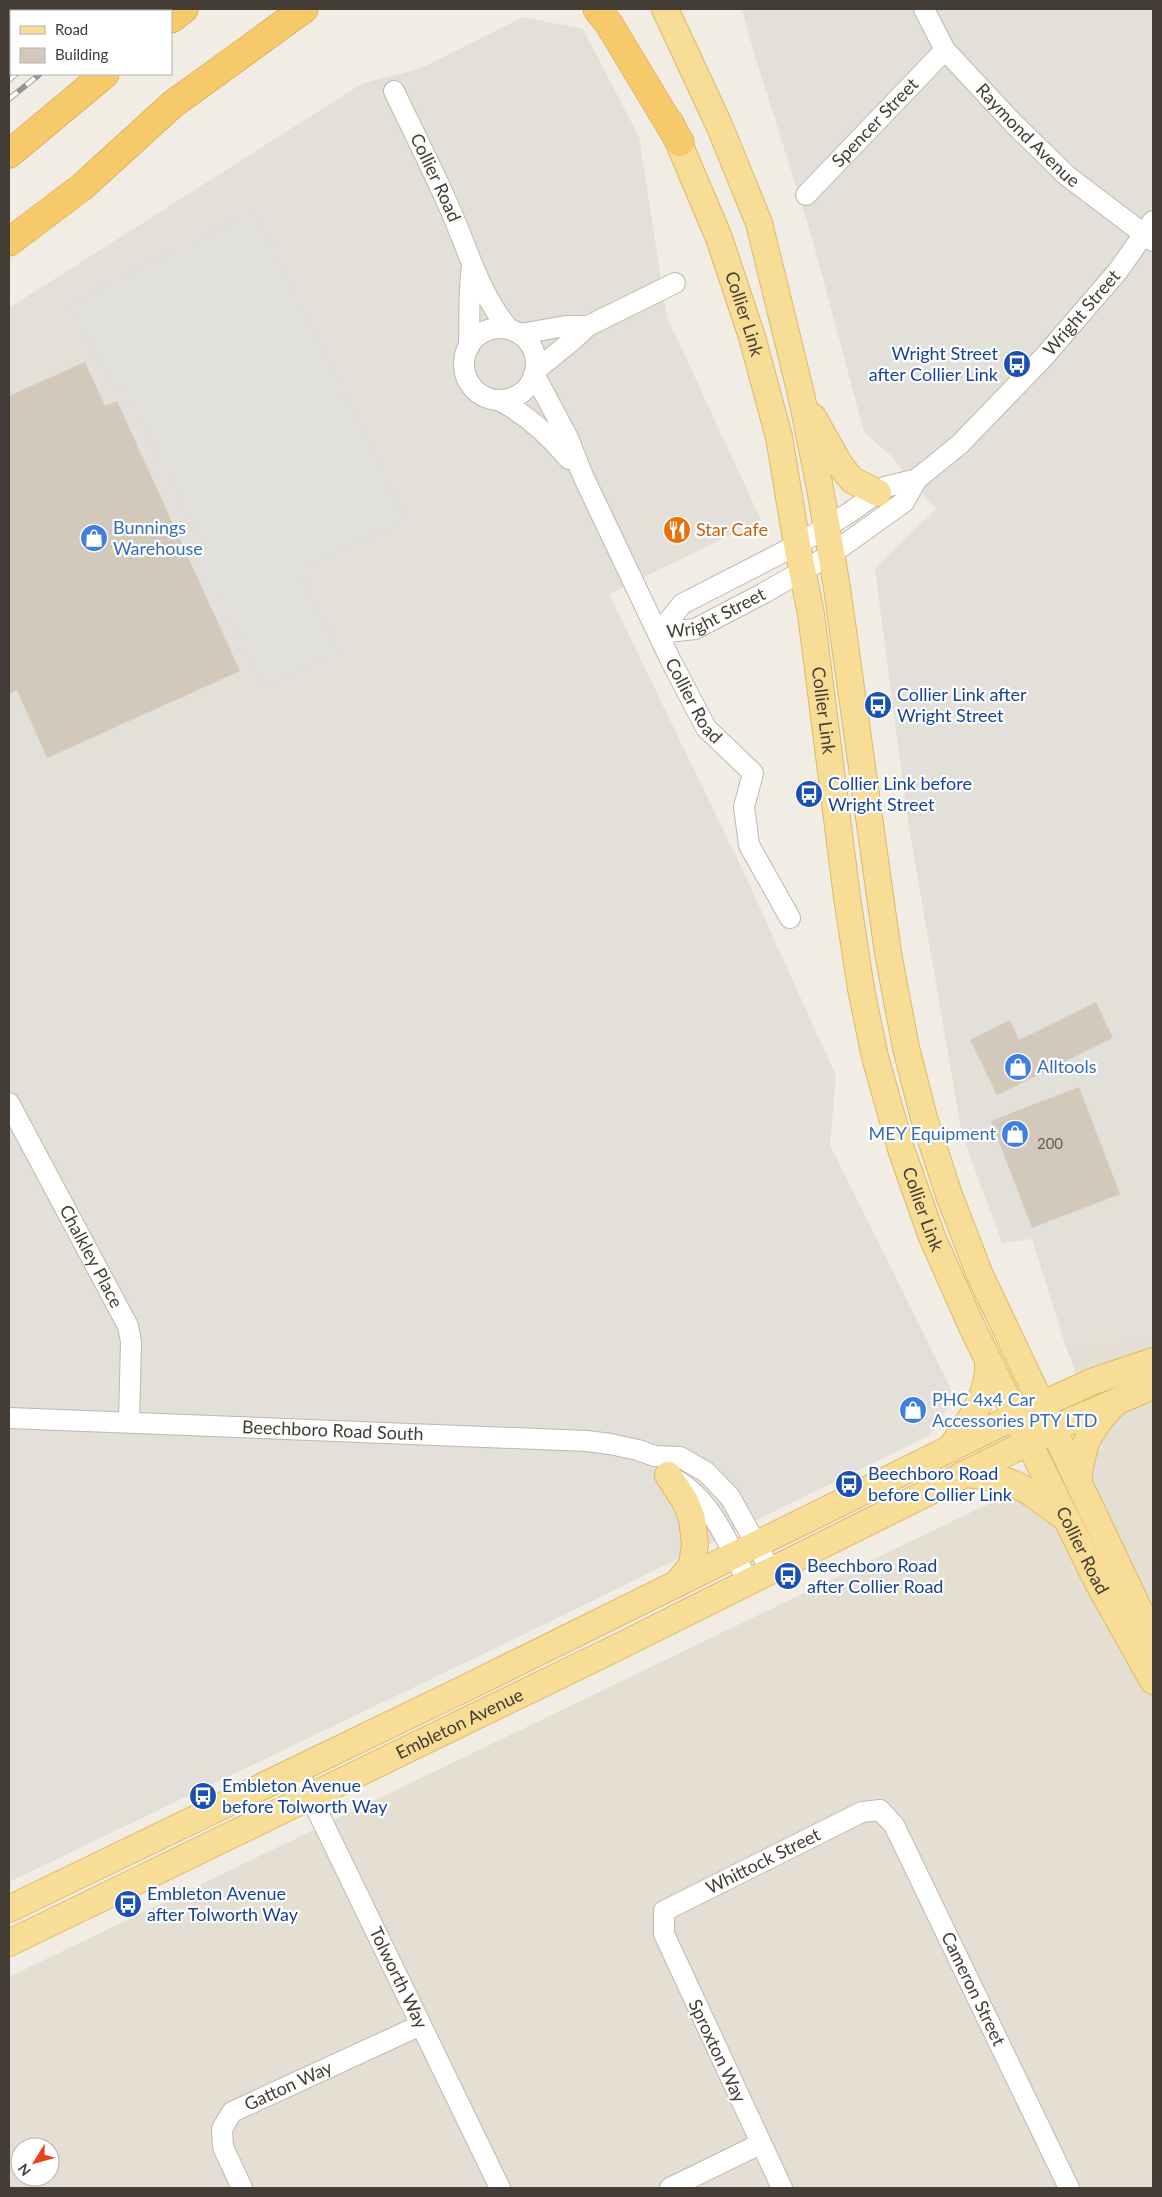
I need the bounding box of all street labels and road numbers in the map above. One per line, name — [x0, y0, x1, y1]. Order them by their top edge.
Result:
street label: Spencer Street — [827, 72, 923, 171]
street label: Raymond Avenue — [972, 78, 1084, 191]
street label: Collier Road — [406, 129, 466, 225]
street label: Wright Street — [1038, 264, 1124, 360]
street label: Collier Link — [721, 268, 769, 359]
street label: Wright Street — [665, 582, 769, 642]
street label: Collier Road — [661, 654, 727, 748]
street label: Collier Link — [808, 665, 841, 756]
street label: Collier Link — [898, 1164, 949, 1255]
street label: Chalkley Place — [55, 1201, 128, 1311]
street label: Beechboro Road South — [242, 1415, 424, 1444]
street label: Collier Road — [1052, 1502, 1114, 1598]
street label: Embleton Avenue — [392, 1683, 527, 1763]
street label: Whittock Street — [702, 1822, 824, 1898]
street label: Tolworth Way — [365, 1923, 433, 2032]
street label: Cameron Street — [937, 1928, 1011, 2049]
street label: Sproxton Way — [684, 1996, 752, 2106]
street label: Gatton Way — [240, 2055, 336, 2115]

